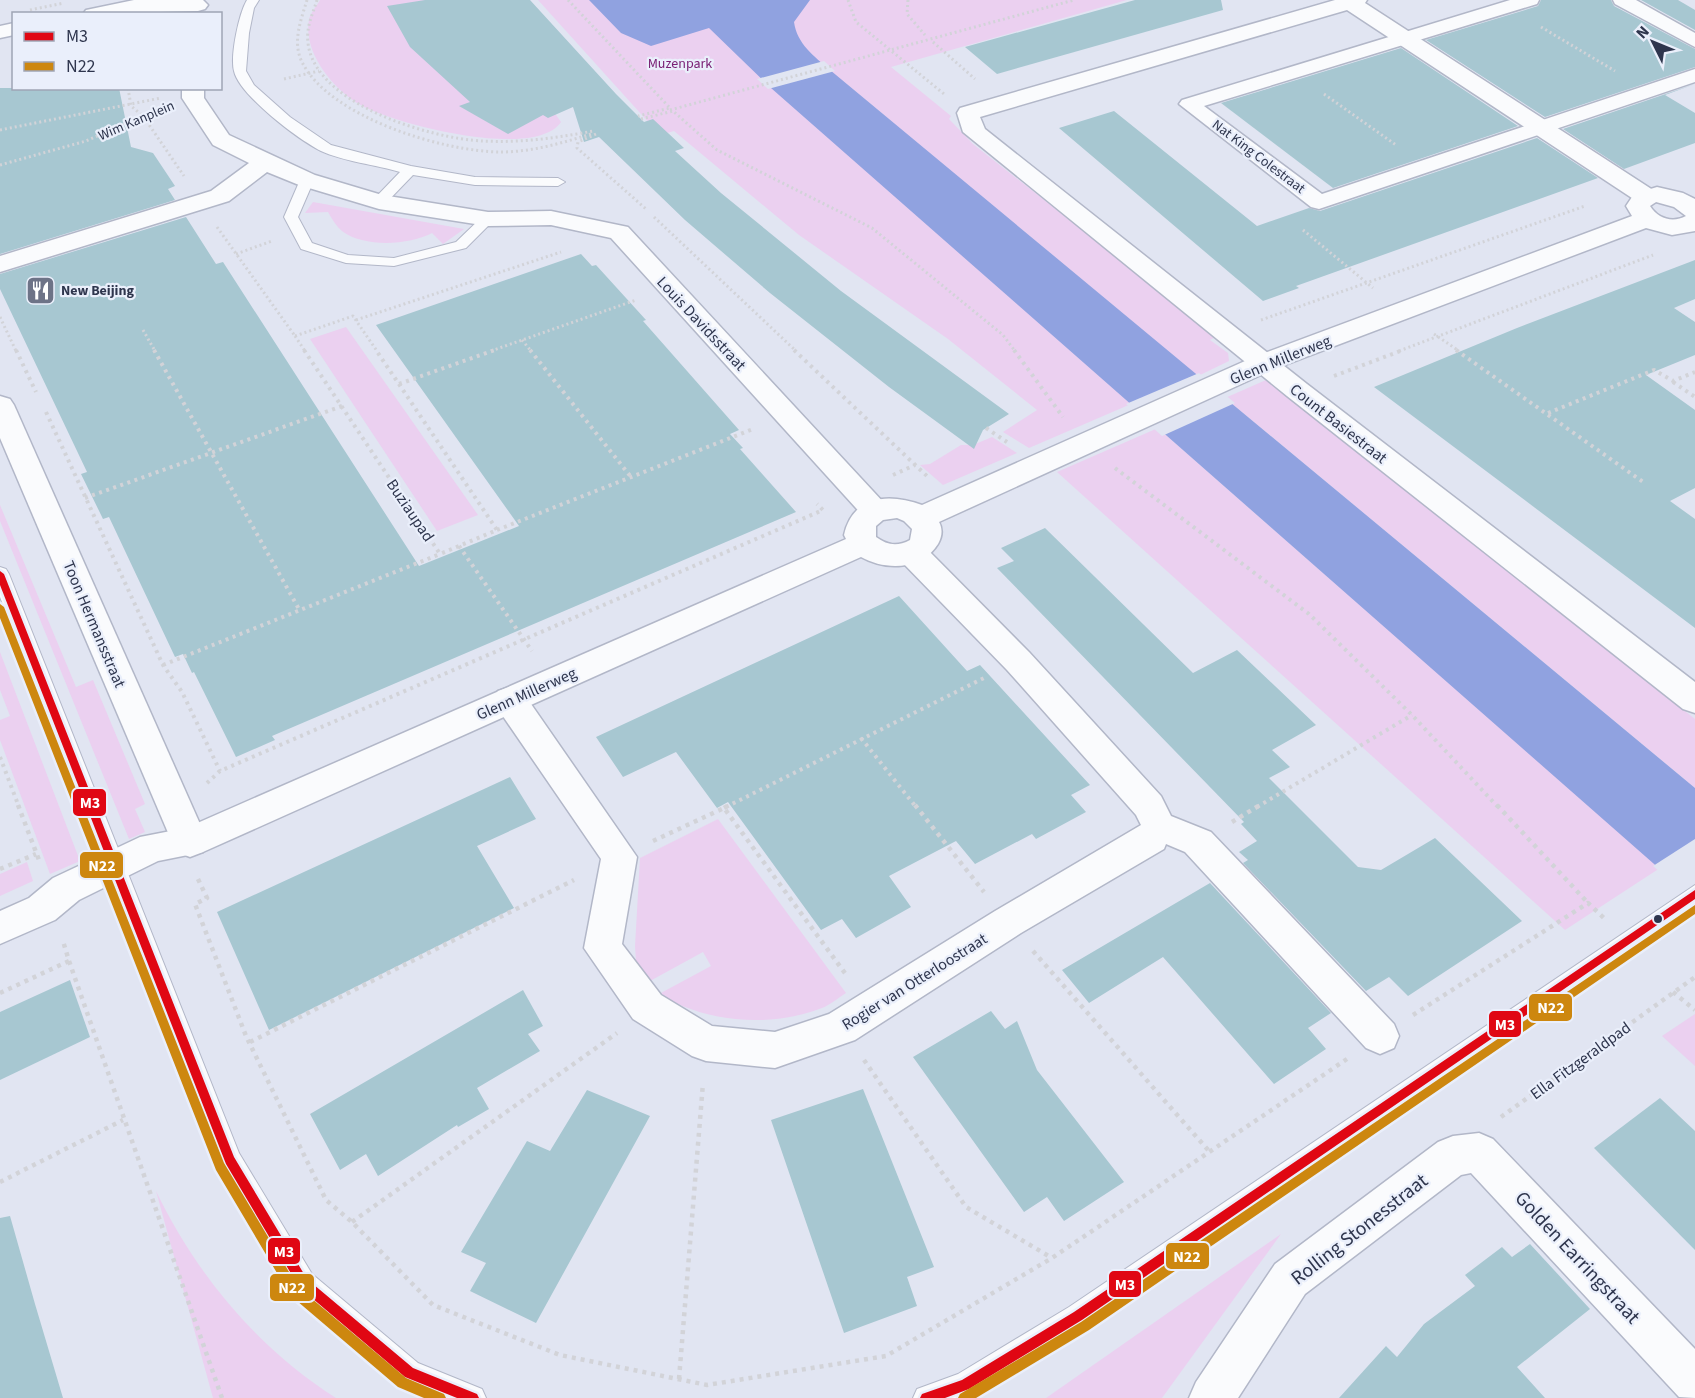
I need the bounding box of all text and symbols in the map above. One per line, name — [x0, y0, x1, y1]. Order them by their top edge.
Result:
legend — [12, 12, 222, 90]
north arrow — [1623, 12, 1683, 72]
text: N — [1631, 21, 1654, 44]
text: M3 — [66, 24, 88, 49]
text: N22 — [66, 54, 96, 79]
park label: Muzenpark — [648, 54, 712, 74]
street label: Wim Kanplein — [95, 96, 178, 146]
street label: Nat King Colestraat — [1208, 115, 1309, 199]
street label: Louis Davidsstraat — [652, 272, 751, 376]
restaurant icon: New Beijing — [24, 274, 56, 306]
place label: New Beijing — [61, 281, 134, 301]
street label: Glenn Millerweg — [1226, 330, 1334, 390]
street label: Count Basiestraat — [1285, 379, 1392, 469]
street label: Buziaupad — [381, 475, 439, 546]
street label: Toon Hermansstraat — [57, 558, 131, 692]
street label: Glenn Millerweg — [473, 662, 580, 726]
line badge: M3 — [72, 788, 107, 817]
text: M3 — [80, 792, 100, 814]
line badge: N22 — [79, 851, 124, 879]
text: N22 — [88, 855, 116, 877]
unlabelled marker — [1652, 913, 1664, 925]
street label: Rogier van Otterloostraat — [838, 928, 992, 1036]
line badge: N22 — [1528, 993, 1573, 1022]
text: N22 — [1537, 997, 1565, 1019]
line badge: M3 — [1488, 1010, 1522, 1038]
text: M3 — [1495, 1014, 1515, 1036]
street label: Ella Fitzgeraldpad — [1526, 1017, 1635, 1105]
street label: Rolling Stonesstraat — [1285, 1167, 1434, 1292]
street label: Golden Earringstraat — [1508, 1185, 1646, 1330]
line badge: M3 — [267, 1237, 301, 1265]
text: M3 — [274, 1241, 294, 1263]
line badge: N22 — [1165, 1242, 1210, 1270]
text: N22 — [1173, 1246, 1201, 1268]
line badge: M3 — [1108, 1270, 1142, 1298]
line badge: N22 — [269, 1273, 315, 1302]
text: M3 — [1115, 1274, 1135, 1296]
text: N22 — [278, 1277, 306, 1299]

